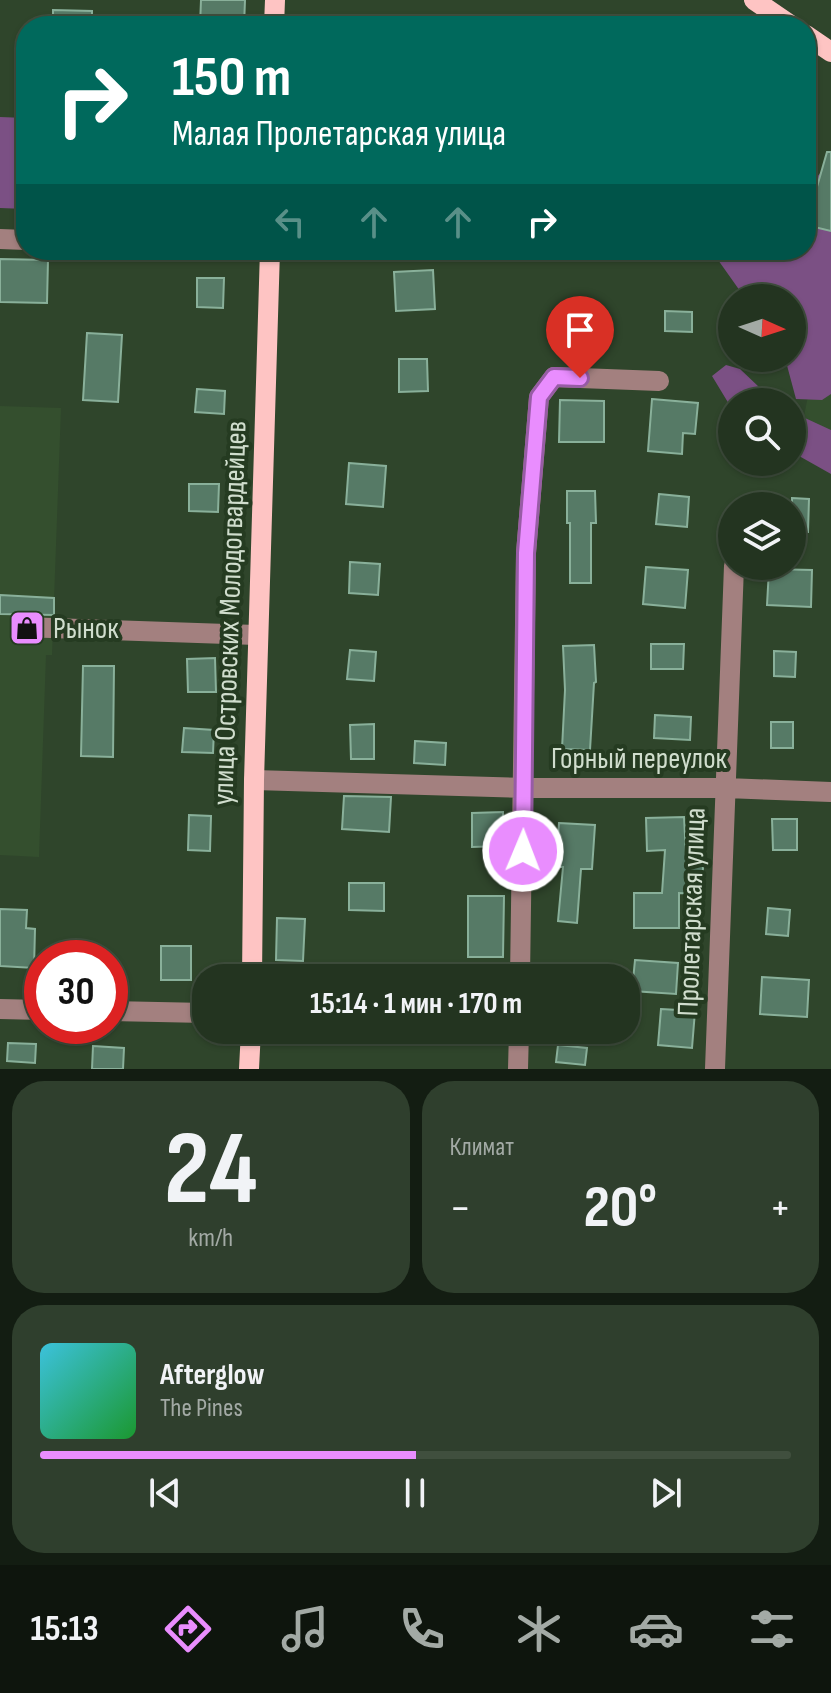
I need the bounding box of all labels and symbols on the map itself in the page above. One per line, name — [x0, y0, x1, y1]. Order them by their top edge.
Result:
north arrow — [718, 284, 806, 372]
pin — [546, 296, 614, 378]
street label: улица Островских Молодогвардейцев — [205, 420, 255, 806]
shop icon: Рынок — [8, 609, 46, 647]
place label: Рынок — [53, 611, 119, 647]
street label: Горный переулок — [551, 741, 728, 777]
street label: Пролетарская улица — [670, 807, 714, 1017]
position arrow — [481, 809, 565, 893]
speed limit sign: 30 — [24, 940, 128, 1044]

